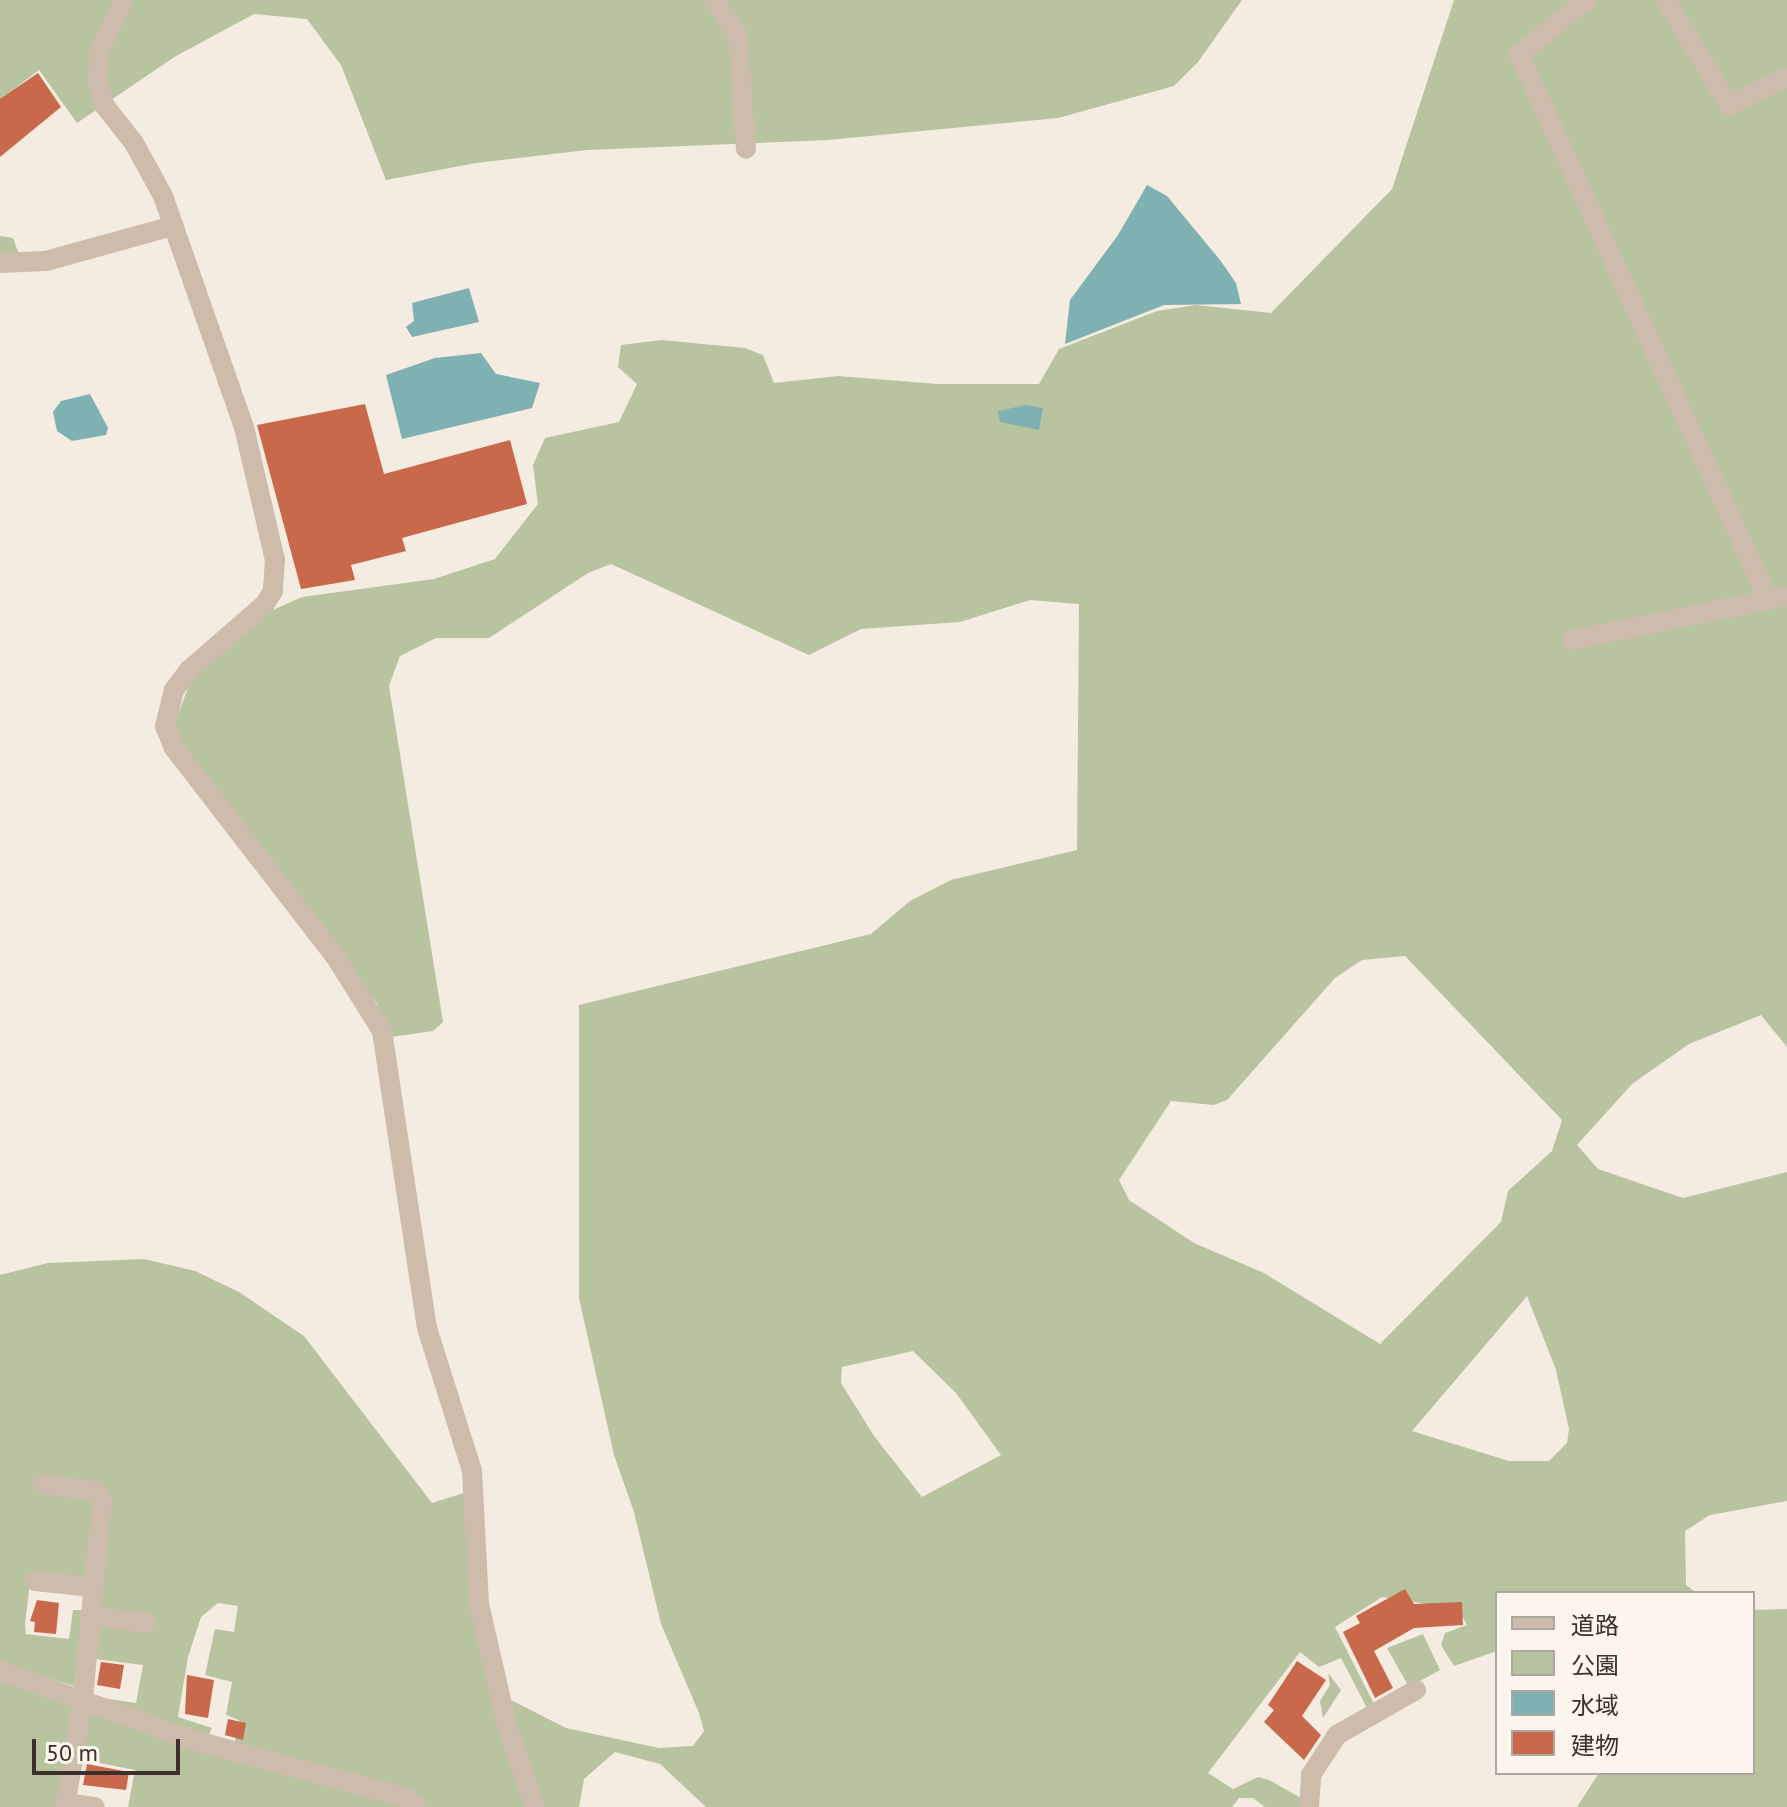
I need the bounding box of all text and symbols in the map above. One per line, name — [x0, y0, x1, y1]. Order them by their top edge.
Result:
legend — [1495, 1591, 1755, 1775]
text: 道路 — [1571, 1610, 1619, 1641]
text: 公園 — [1571, 1650, 1619, 1681]
text: 水域 — [1571, 1690, 1619, 1721]
scale bar — [36, 1723, 184, 1773]
text: 建物 — [1571, 1730, 1619, 1761]
text: 50 m — [46, 1737, 98, 1768]

